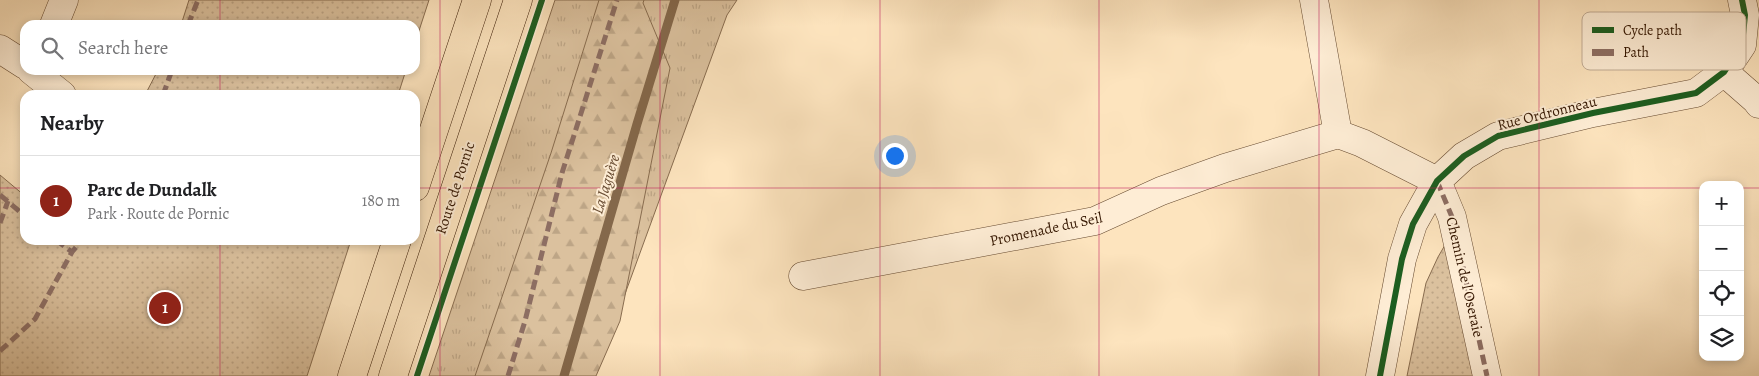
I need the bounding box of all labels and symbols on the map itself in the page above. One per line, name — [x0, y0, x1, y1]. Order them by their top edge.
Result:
legend — [1582, 12, 1746, 70]
text: Cycle path — [1623, 21, 1683, 40]
text: Path — [1623, 43, 1650, 62]
street label: Rue Ordronneau — [1495, 91, 1600, 135]
street label: Route de Pornic — [431, 139, 479, 237]
your location — [882, 143, 908, 169]
water label: La Jaguère — [586, 151, 626, 217]
street label: Promenade du Seil — [988, 207, 1105, 251]
street label: Chemin de l'Oseraie — [1441, 215, 1489, 339]
pin: 1 — [149, 289, 181, 327]

